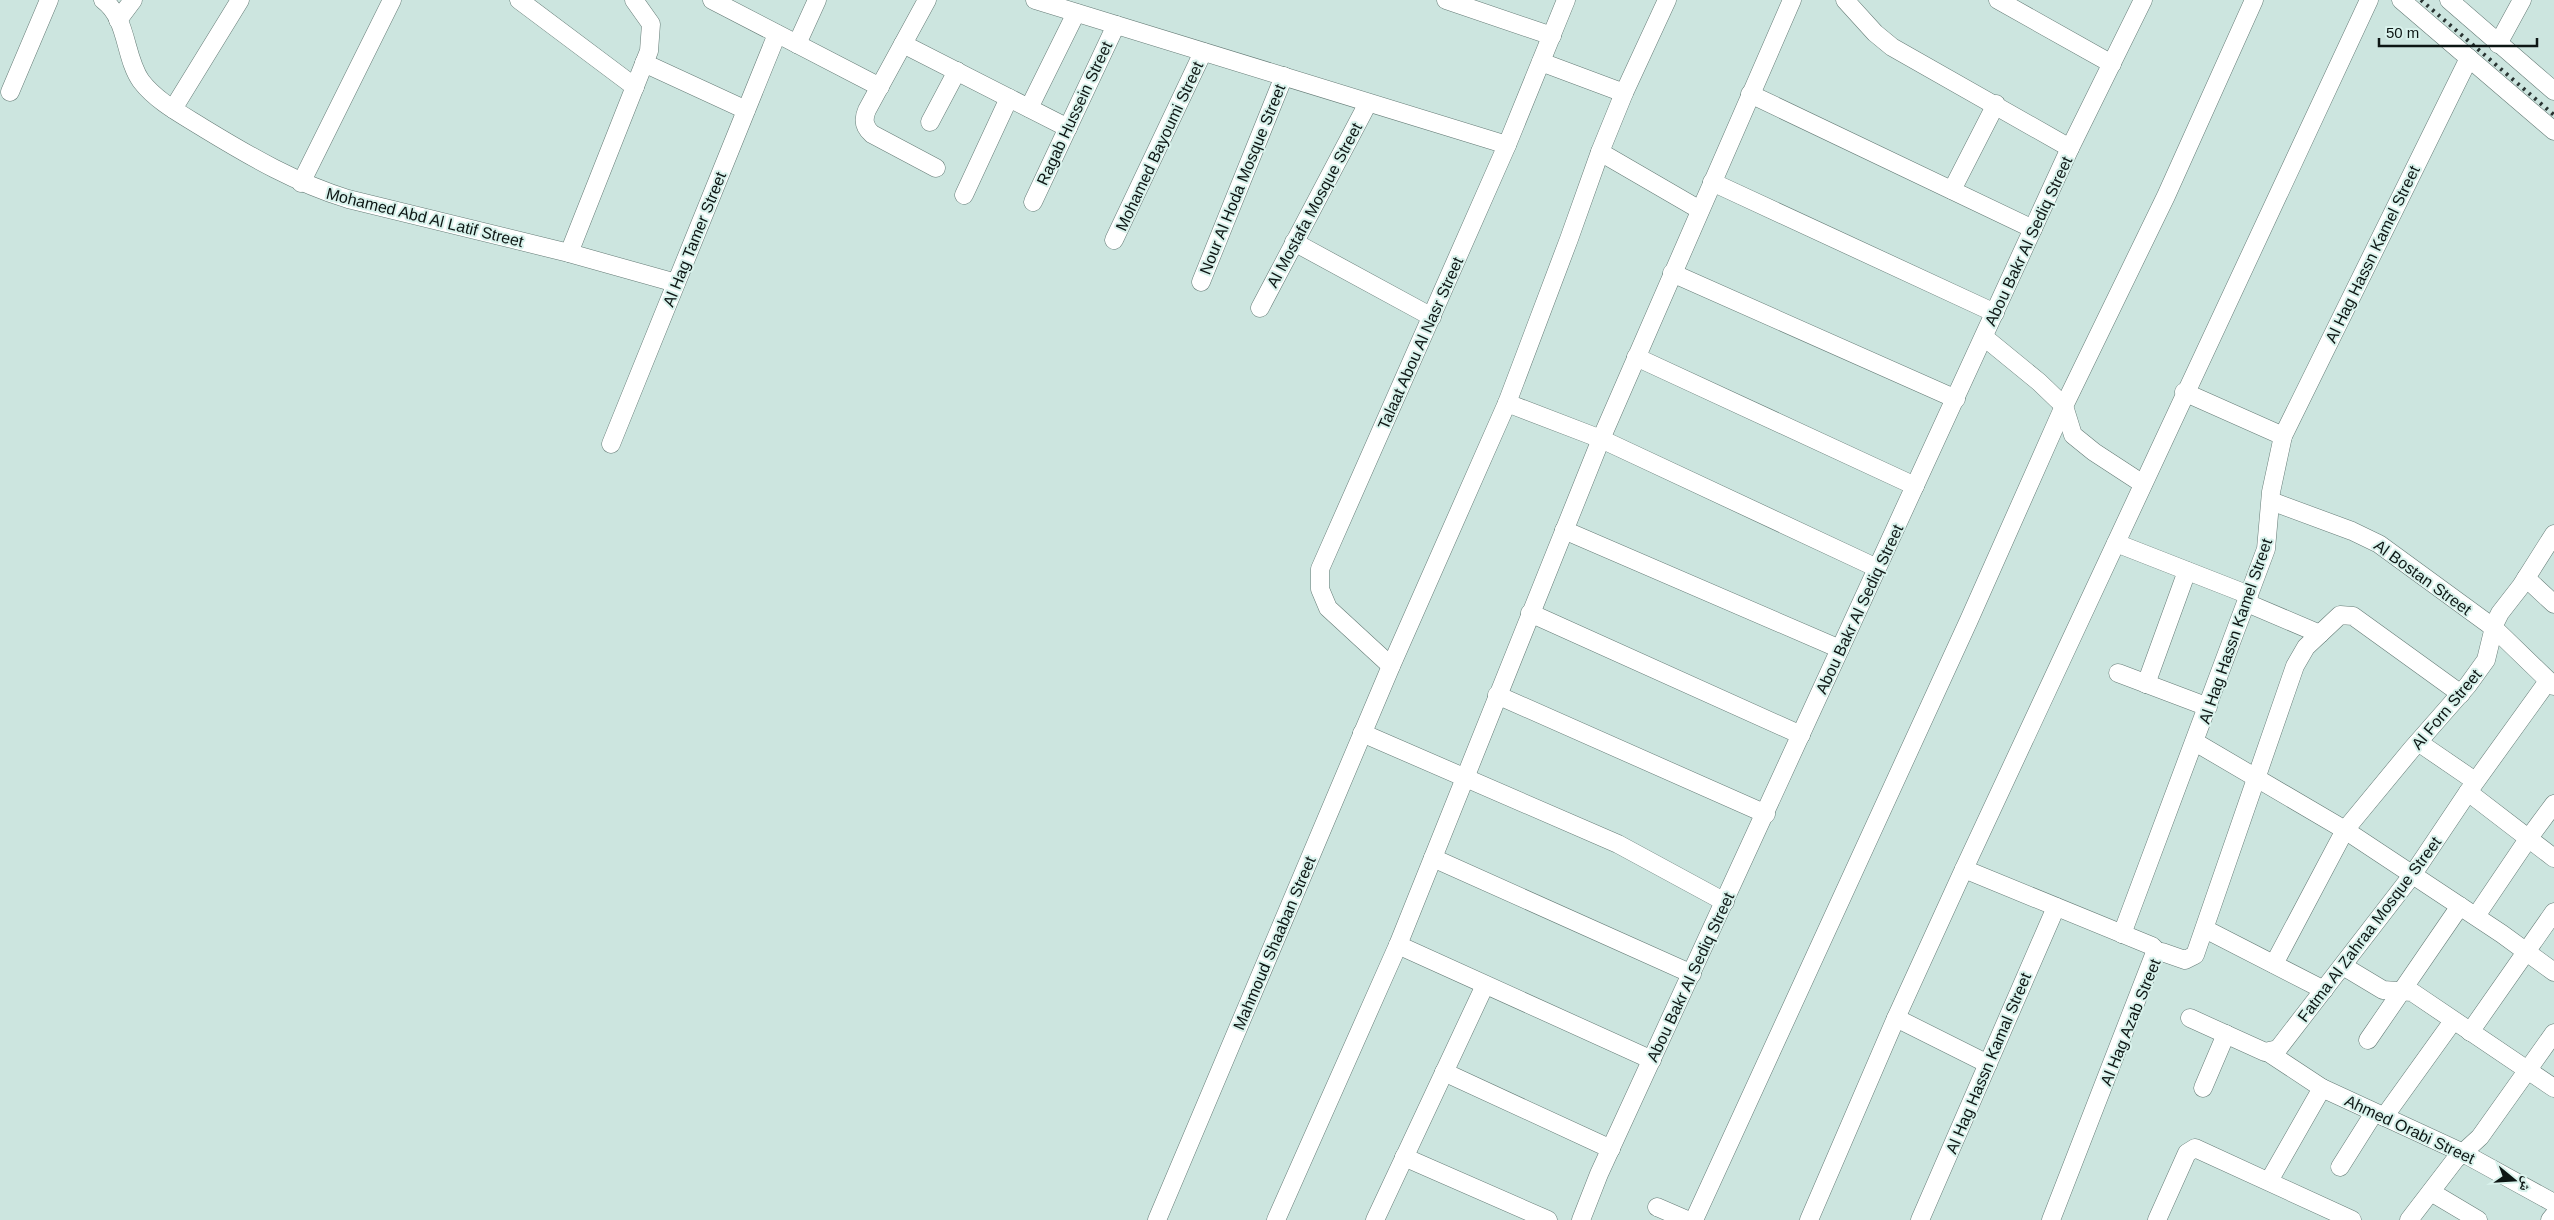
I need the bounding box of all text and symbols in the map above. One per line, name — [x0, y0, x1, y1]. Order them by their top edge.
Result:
scale bar — [2379, 15, 2536, 47]
text: 50 m — [2386, 24, 2419, 41]
street label: Ragab Hussein Street — [1034, 38, 1115, 188]
street label: Mohamed Bayoumi Street — [1113, 58, 1206, 234]
street label: Nour Al Hoda Mosque Street — [1196, 81, 1289, 277]
street label: Al Mostafa Mosque Street — [1264, 119, 1365, 290]
street label: Abou Bakr Al Sediq Street — [1982, 153, 2075, 329]
street label: Al Hag Hassn Kamel Street — [2322, 162, 2423, 345]
street label: Al Hag Tamer Street — [660, 169, 729, 309]
street label: Mohamed Abd Al Latif Street — [324, 185, 526, 250]
street label: Talaat Abou Al Nasr Street — [1375, 254, 1466, 432]
street label: Abou Bakr Al Sediq Street — [1813, 521, 1906, 697]
street label: Al Hag Hassn Kamel Street — [2196, 536, 2275, 726]
street label: Al Bostan Street — [2371, 537, 2475, 619]
street label: Al Forn Street — [2408, 666, 2485, 753]
street label: Fatma Al Zahraa Mosque Street — [2294, 833, 2445, 1025]
street label: Mahmoud Shaaban Street — [1230, 853, 1319, 1032]
street label: Abou Bakr Al Sediq Street — [1644, 889, 1737, 1065]
street label: Al Hag Azab Street — [2097, 956, 2164, 1088]
street label: Al Hag Hassn Kamal Street — [1943, 970, 2035, 1156]
street label: Ahmed Orabi Street — [2342, 1092, 2478, 1167]
north arrow — [2489, 1155, 2539, 1205]
text: ش — [2515, 1174, 2536, 1194]

